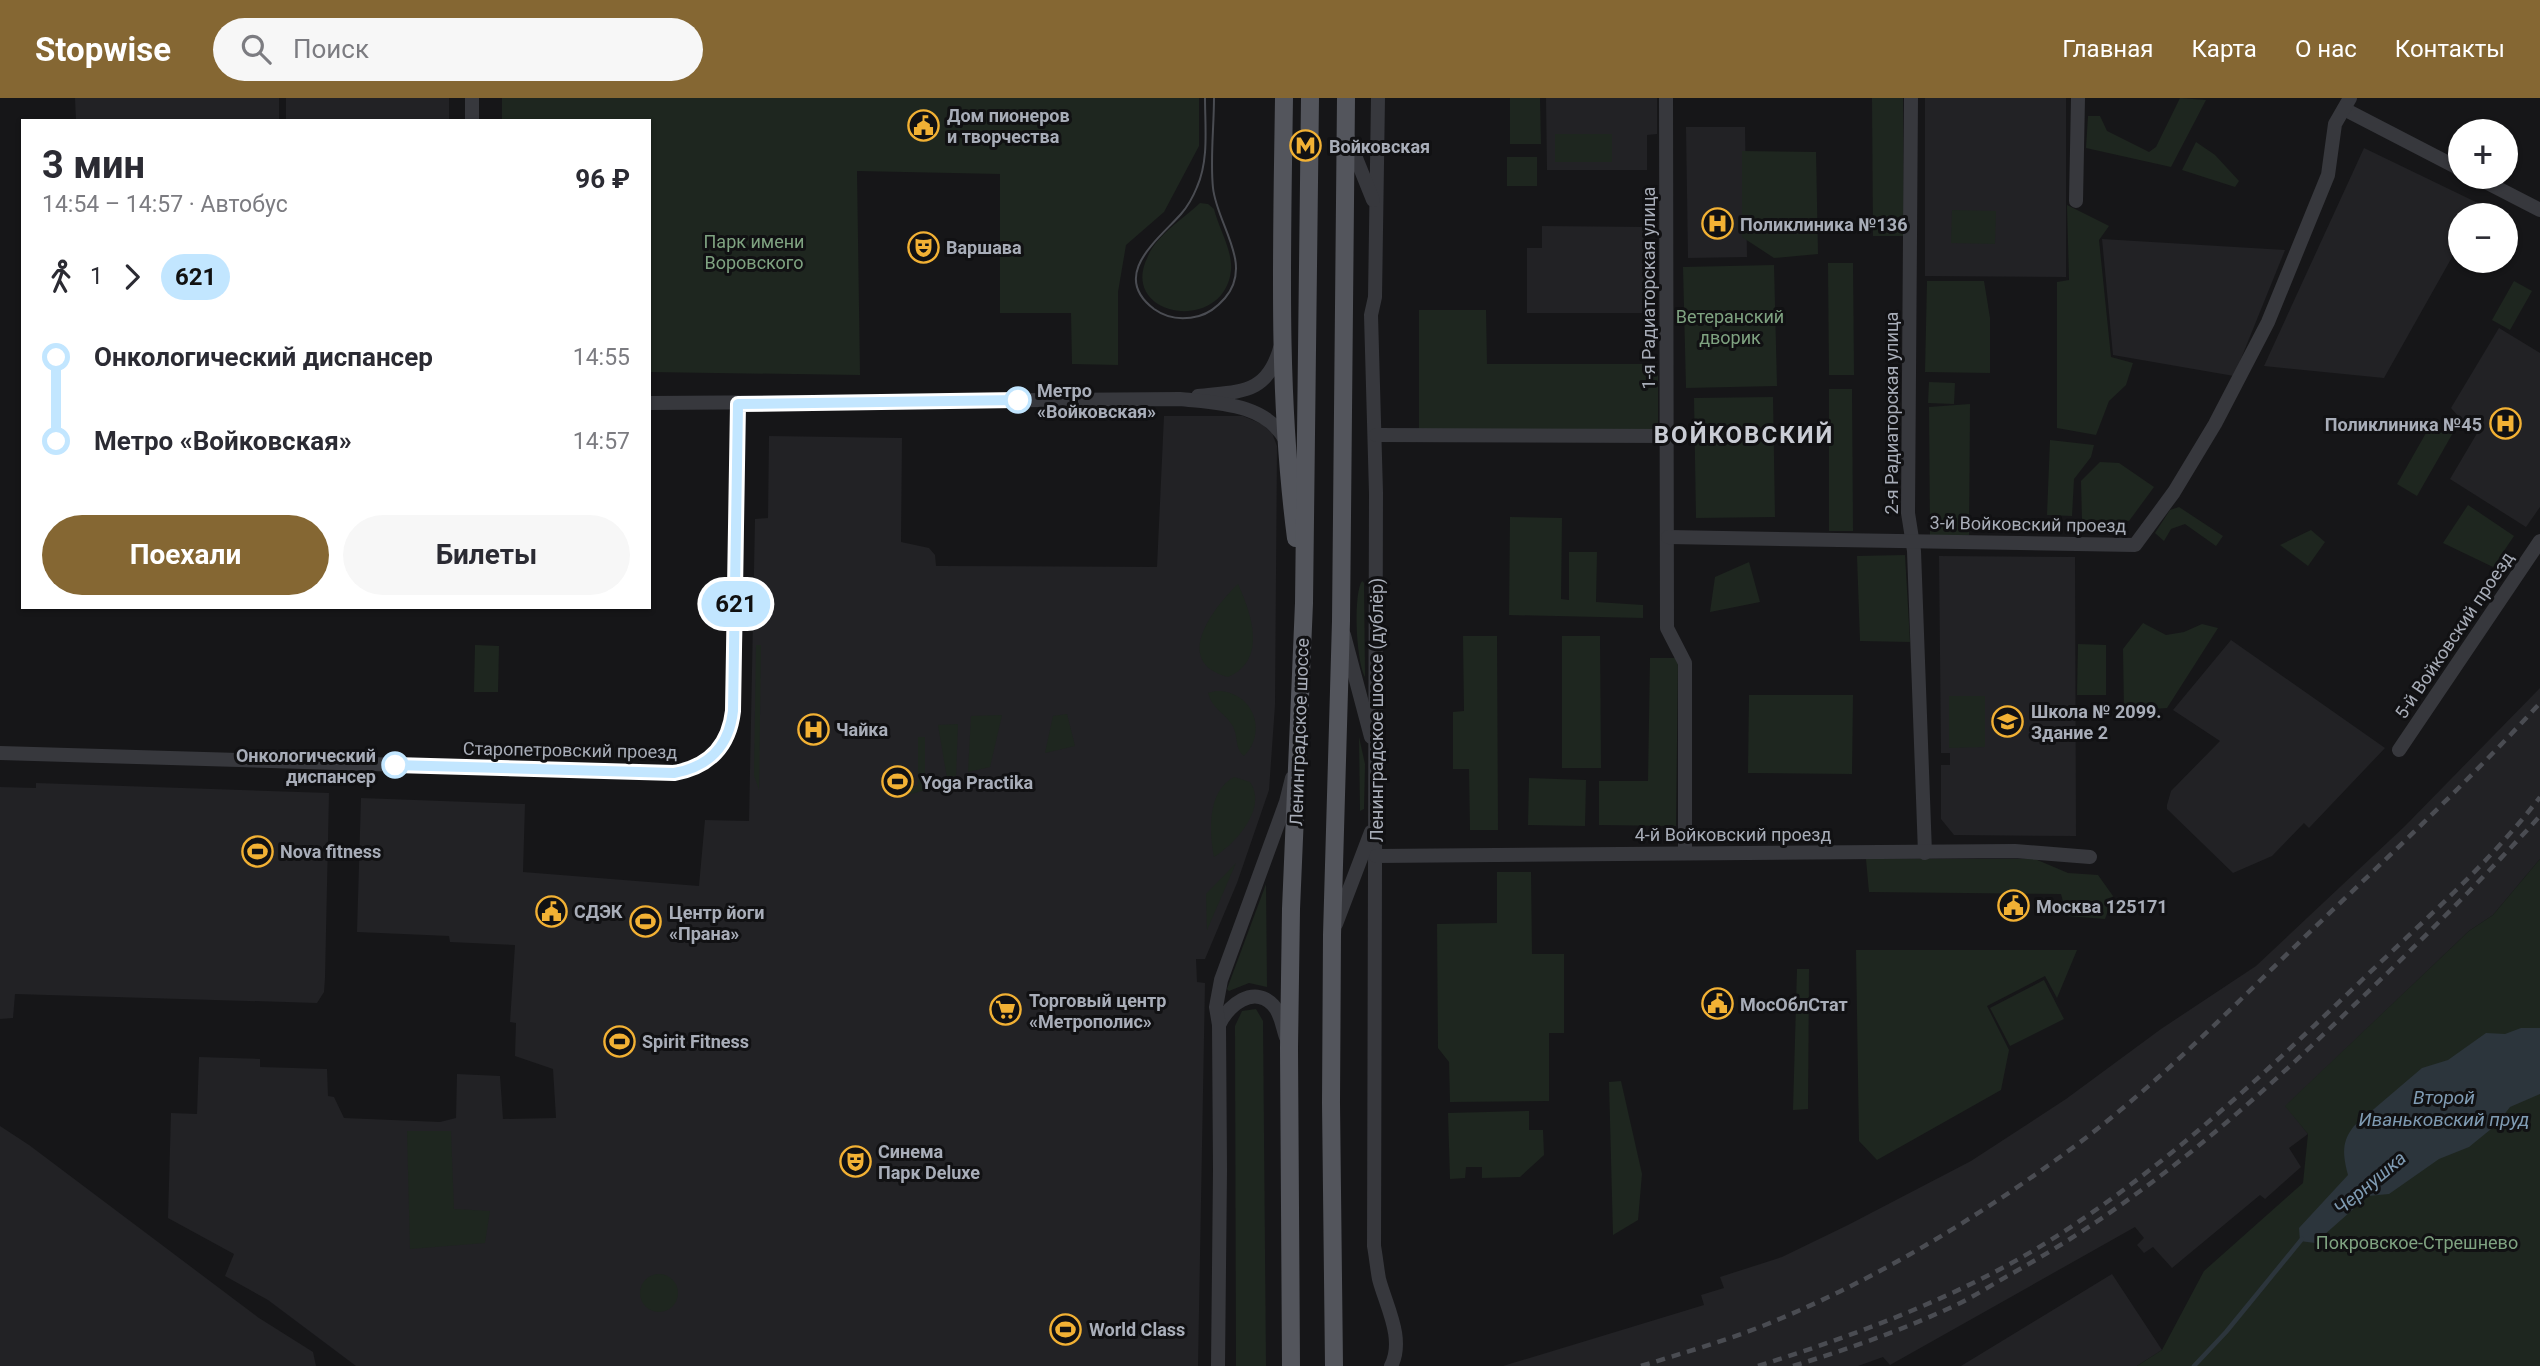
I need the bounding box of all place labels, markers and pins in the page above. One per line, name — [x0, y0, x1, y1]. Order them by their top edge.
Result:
place label: Дом пионеров и творчества — [947, 105, 1070, 147]
public building icon: Дом пионеров и творчества — [907, 108, 941, 142]
metro station icon: Войковская — [1289, 129, 1323, 163]
place label: Войковская — [1329, 136, 1430, 157]
hospital icon: Поликлиника №136 — [1700, 207, 1734, 241]
place label: Поликлиника №136 — [1740, 214, 1908, 235]
theatre icon: Варшава — [906, 230, 940, 264]
place label: Варшава — [946, 237, 1022, 258]
place label: Метро «Войковская» — [1037, 380, 1156, 422]
marker: Метро «Войковская» — [1005, 387, 1031, 413]
hospital icon: Поликлиника №45 — [2488, 407, 2522, 441]
place label: Поликлиника №45 — [2325, 414, 2482, 435]
place label: Школа № 2099. Здание 2 — [2031, 701, 2162, 743]
school or university icon: Школа № 2099. Здание 2 — [1991, 704, 2025, 738]
hospital icon: Чайка — [796, 712, 830, 746]
place label: Чайка — [836, 719, 888, 740]
place label: Онкологический диспансер — [236, 745, 376, 787]
marker: Онкологический диспансер — [382, 752, 408, 778]
sports icon: Yoga Practika — [881, 765, 915, 799]
place label: Yoga Practika — [921, 772, 1034, 793]
sports icon: Nova fitness — [240, 834, 274, 868]
place label: Nova fitness — [280, 841, 381, 862]
public building icon: Москва 125171 — [1996, 889, 2030, 923]
public building icon: СДЭК — [534, 894, 568, 928]
place label: Москва 125171 — [2036, 896, 2168, 917]
place label: СДЭК — [574, 901, 623, 922]
place label: Центр йоги «Прана» — [669, 902, 764, 944]
sports icon: Центр йоги «Прана» — [629, 905, 663, 939]
public building icon: МосОблСтат — [1700, 987, 1734, 1021]
place label: Торговый центр «Метрополис» — [1029, 990, 1166, 1032]
supermarket icon: Торговый центр «Метрополис» — [989, 993, 1023, 1027]
place label: МосОблСтат — [1740, 994, 1848, 1015]
sports icon: Spirit Fitness — [602, 1024, 636, 1058]
place label: Spirit Fitness — [642, 1031, 749, 1052]
place label: Синема Парк Deluxe — [878, 1141, 980, 1183]
theatre icon: Синема Парк Deluxe — [838, 1144, 872, 1178]
sports icon: World Class — [1049, 1312, 1083, 1346]
place label: World Class — [1089, 1319, 1185, 1340]

